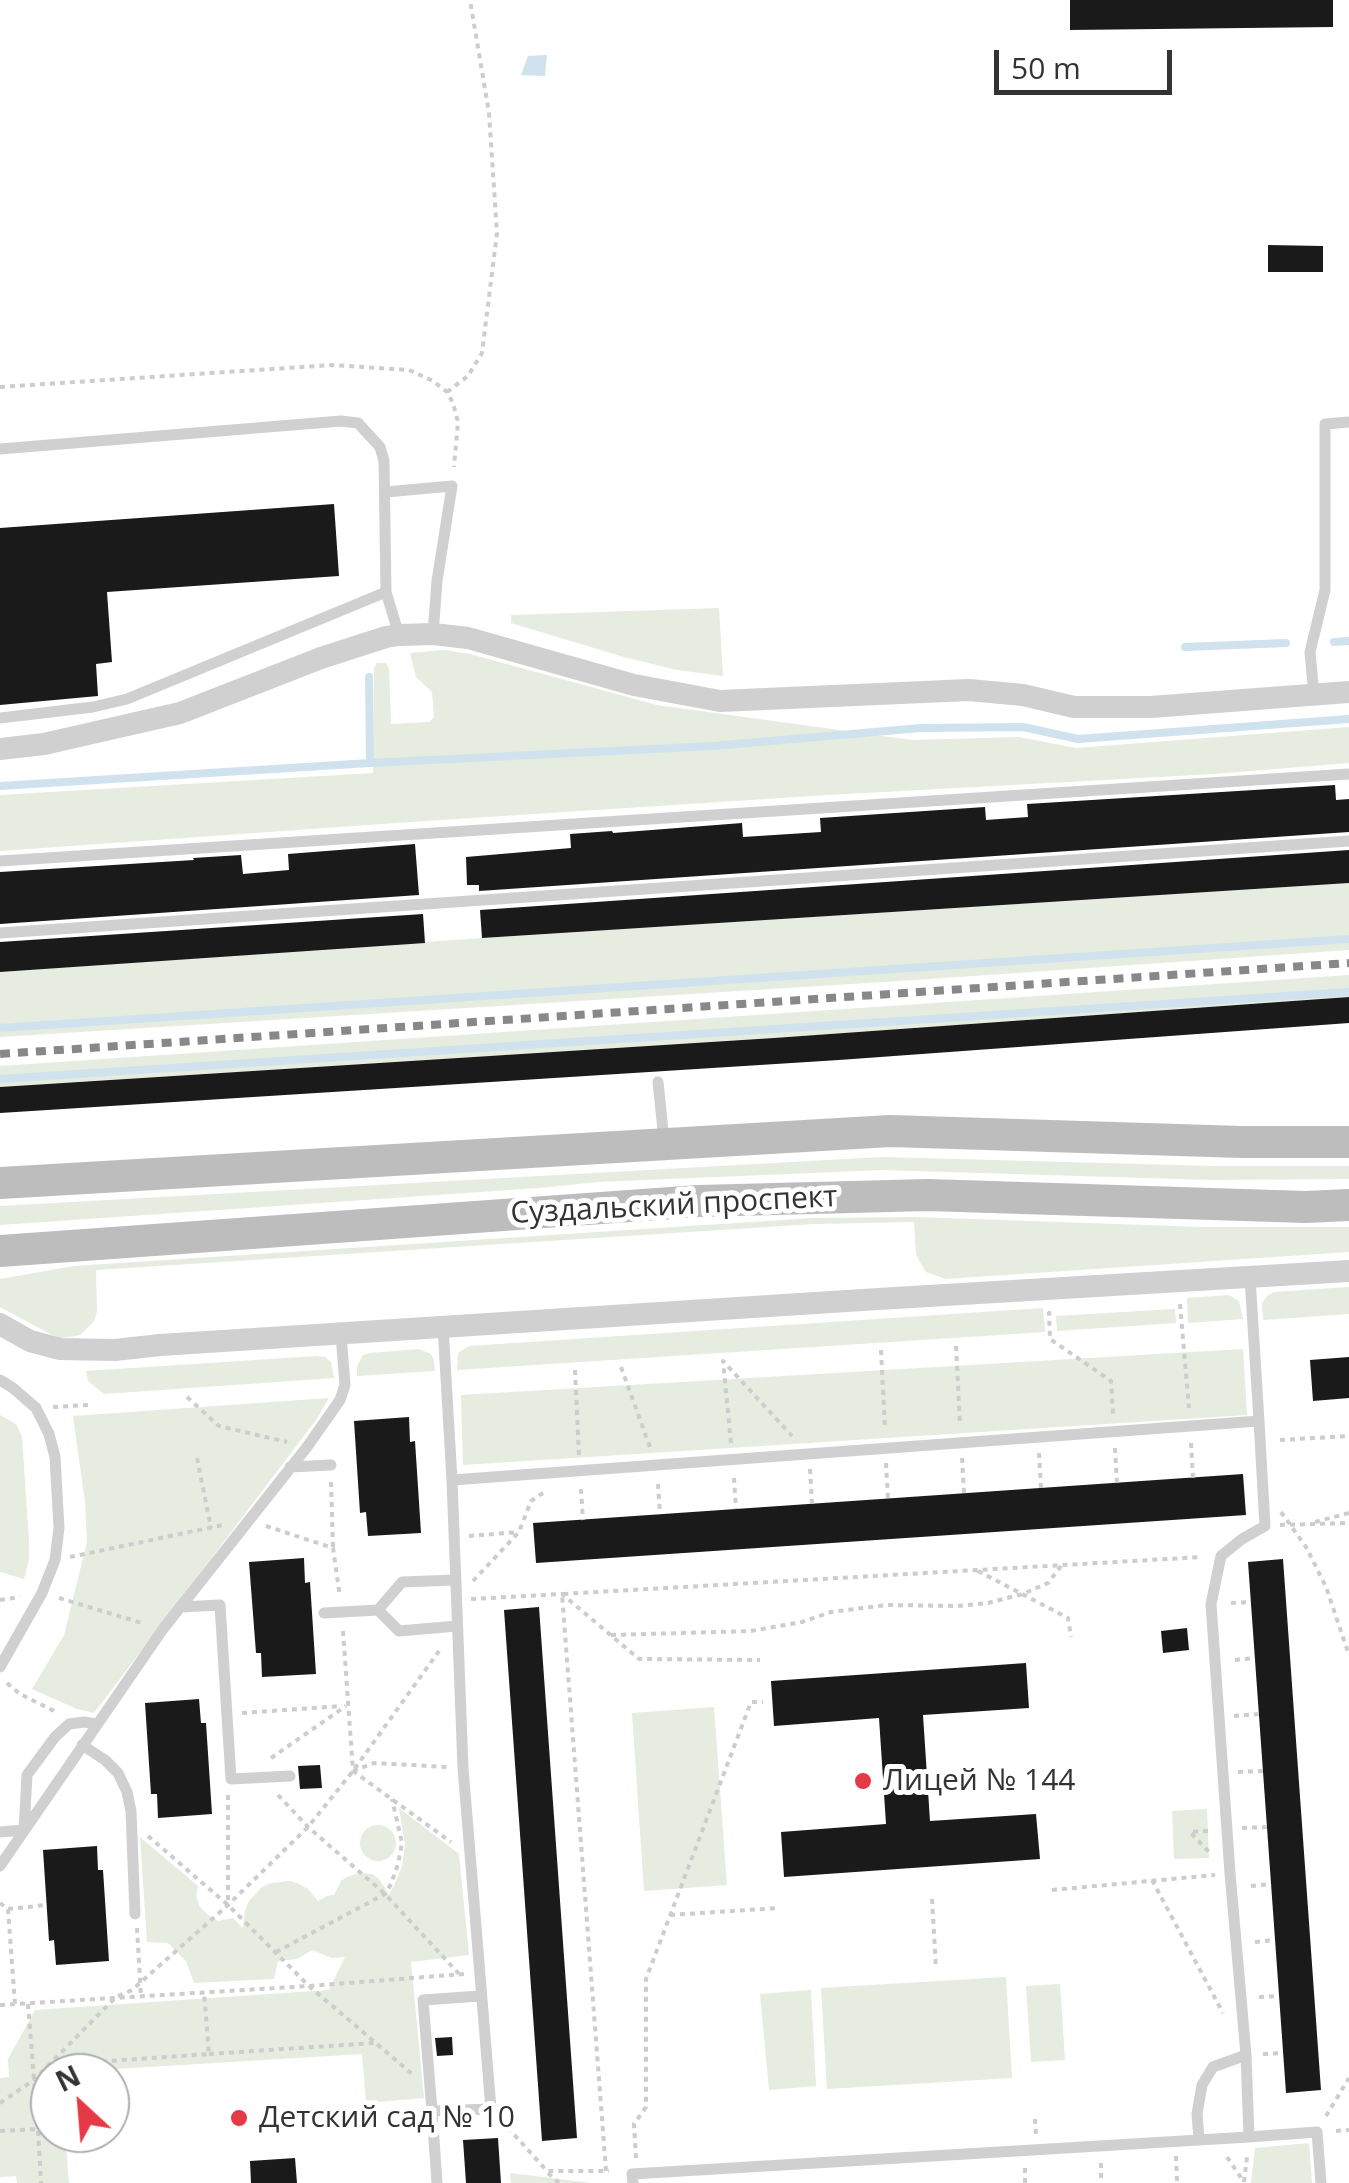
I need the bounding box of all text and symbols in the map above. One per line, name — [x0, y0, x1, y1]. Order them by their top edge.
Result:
scale bar — [999, 30, 1176, 92]
text: 50 m — [1011, 47, 1081, 88]
street label: Суздальский проспект — [510, 1179, 838, 1233]
place label: Лицей № 144 — [883, 1763, 1075, 1799]
marker: Лицей № 144 — [852, 1770, 874, 1792]
north arrow — [30, 2053, 130, 2153]
text: N — [49, 2056, 86, 2100]
place label: Детский сад № 10 — [259, 2100, 515, 2136]
marker: Детский сад № 10 — [228, 2107, 250, 2129]

